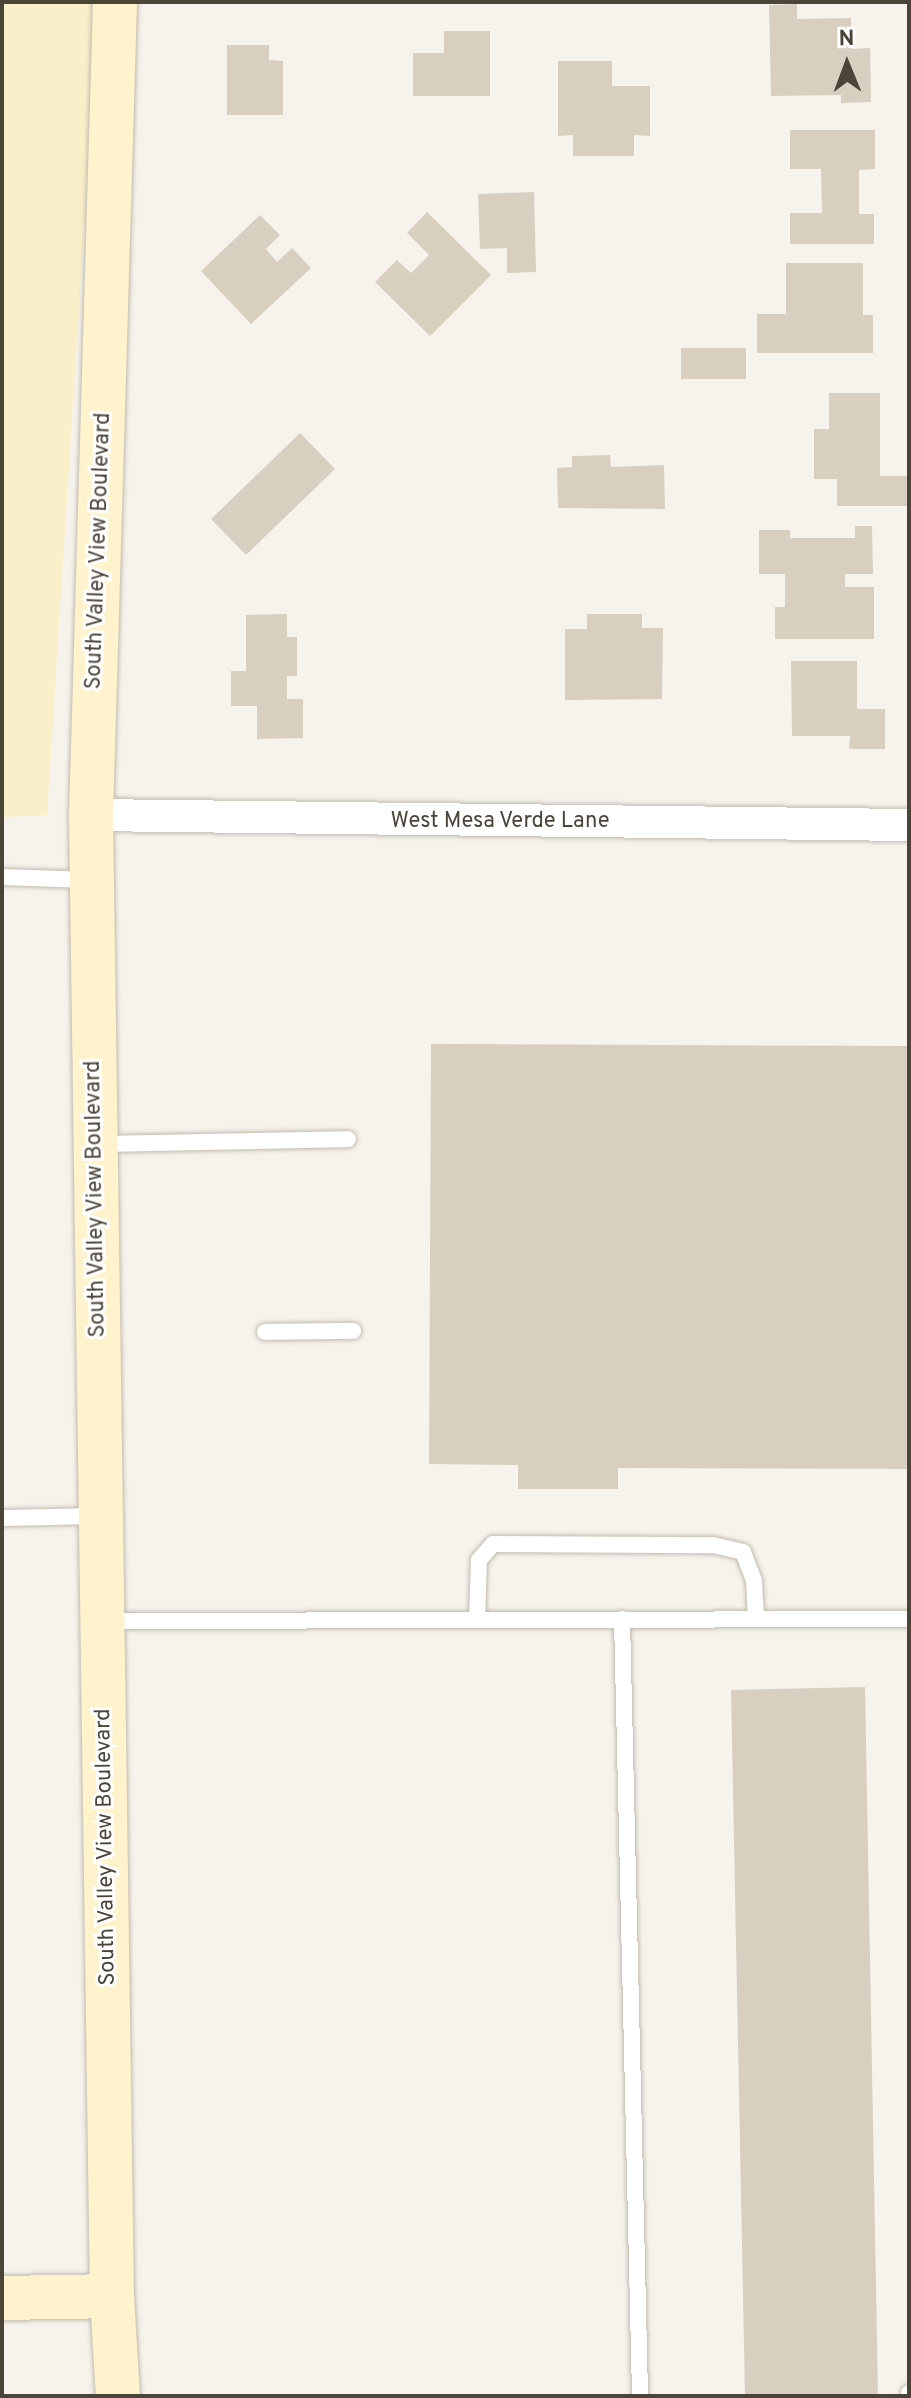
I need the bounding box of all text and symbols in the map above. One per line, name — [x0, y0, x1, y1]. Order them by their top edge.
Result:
north arrow — [807, 24, 887, 104]
text: N — [838, 26, 855, 53]
street label: South Valley View Boulevard — [81, 411, 117, 691]
street label: West Mesa Verde Lane — [390, 809, 610, 835]
street label: South Valley View Boulevard — [80, 1059, 112, 1339]
street label: South Valley View Boulevard — [90, 1707, 122, 1987]

